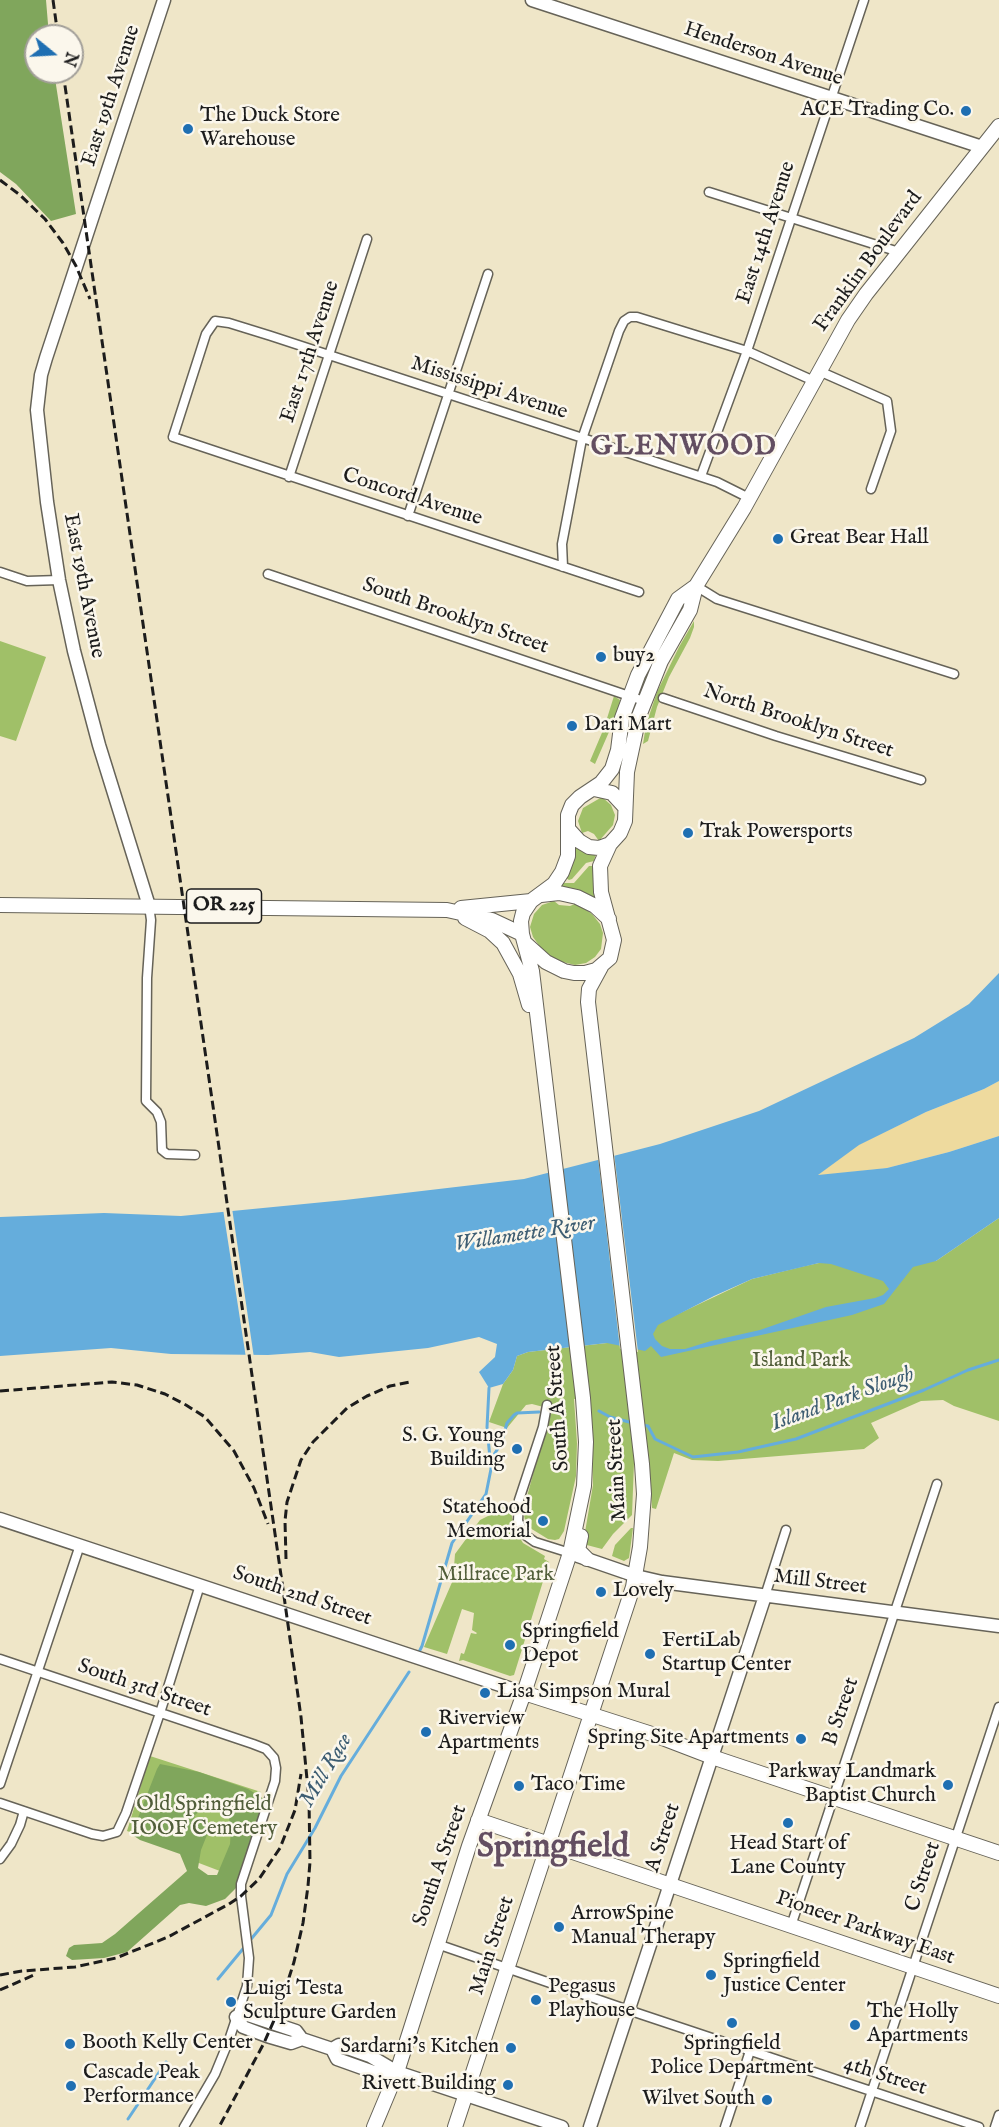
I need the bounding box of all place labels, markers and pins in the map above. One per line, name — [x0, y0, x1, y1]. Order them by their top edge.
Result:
place label: ACE Trading Co. — [801, 98, 954, 124]
place label: The Duck Store Warehouse — [200, 104, 340, 154]
marker: ACE Trading Co. — [959, 104, 973, 118]
marker: The Duck Store Warehouse — [181, 122, 195, 136]
place label: Great Bear Hall — [790, 526, 928, 552]
marker: Great Bear Hall — [771, 532, 785, 546]
place label: buy2 — [613, 644, 655, 670]
marker: buy2 — [594, 650, 608, 664]
place label: Dari Mart — [584, 713, 672, 739]
marker: Dari Mart — [565, 719, 579, 733]
place label: Trak Powersports — [700, 820, 853, 846]
marker: Trak Powersports — [681, 826, 695, 840]
place label: S. G. Young Building — [402, 1424, 505, 1474]
marker: S. G. Young Building — [510, 1442, 524, 1456]
place label: Statehood Memorial — [442, 1496, 531, 1546]
marker: Statehood Memorial — [536, 1514, 550, 1528]
place label: Lovely — [613, 1579, 674, 1605]
marker: Lovely — [594, 1585, 608, 1599]
place label: Springfield Depot — [522, 1620, 619, 1670]
place label: FertiLab Startup Center — [662, 1629, 791, 1679]
marker: Springfield Depot — [503, 1638, 517, 1652]
marker: FertiLab Startup Center — [643, 1647, 657, 1661]
place label: Lisa Simpson Mural — [497, 1680, 670, 1706]
marker: Lisa Simpson Mural — [478, 1686, 492, 1700]
place label: Riverview Apartments — [438, 1707, 539, 1757]
marker: Riverview Apartments — [419, 1725, 433, 1739]
place label: Spring Site Apartments — [588, 1726, 789, 1752]
marker: Spring Site Apartments — [794, 1732, 808, 1746]
place label: Parkway Landmark Baptist Church — [768, 1760, 936, 1810]
place label: Taco Time — [531, 1773, 625, 1799]
marker: Parkway Landmark Baptist Church — [941, 1778, 955, 1792]
marker: Taco Time — [512, 1779, 526, 1793]
marker: Head Start of Lane County — [781, 1816, 795, 1830]
place label: Head Start of Lane County — [729, 1832, 847, 1882]
place label: ArrowSpine Manual Therapy — [571, 1902, 716, 1952]
marker: ArrowSpine Manual Therapy — [552, 1920, 566, 1934]
place label: Springfield Justice Center — [723, 1950, 846, 2000]
marker: Springfield Justice Center — [704, 1968, 718, 1982]
place label: Pegasus Playhouse — [548, 1975, 635, 2025]
place label: Luigi Testa Sculpture Garden — [243, 1977, 396, 2027]
marker: Pegasus Playhouse — [529, 1993, 543, 2007]
marker: Luigi Testa Sculpture Garden — [224, 1995, 238, 2009]
place label: The Holly Apartments — [867, 2000, 968, 2050]
marker: Springfield Police Department — [725, 2016, 739, 2030]
marker: The Holly Apartments — [848, 2018, 862, 2032]
place label: Booth Kelly Center — [82, 2031, 253, 2057]
place label: Springfield Police Department — [650, 2032, 814, 2082]
place label: Sardarni's Kitchen — [340, 2035, 499, 2061]
marker: Booth Kelly Center — [63, 2037, 77, 2051]
marker: Sardarni's Kitchen — [504, 2041, 518, 2055]
place label: Cascade Peak Performance — [83, 2061, 200, 2111]
place label: Rivett Building — [361, 2072, 496, 2098]
marker: Rivett Building — [501, 2078, 515, 2092]
marker: Cascade Peak Performance — [64, 2079, 78, 2093]
place label: Wilvet South — [642, 2087, 755, 2113]
marker: Wilvet South — [760, 2093, 774, 2107]

